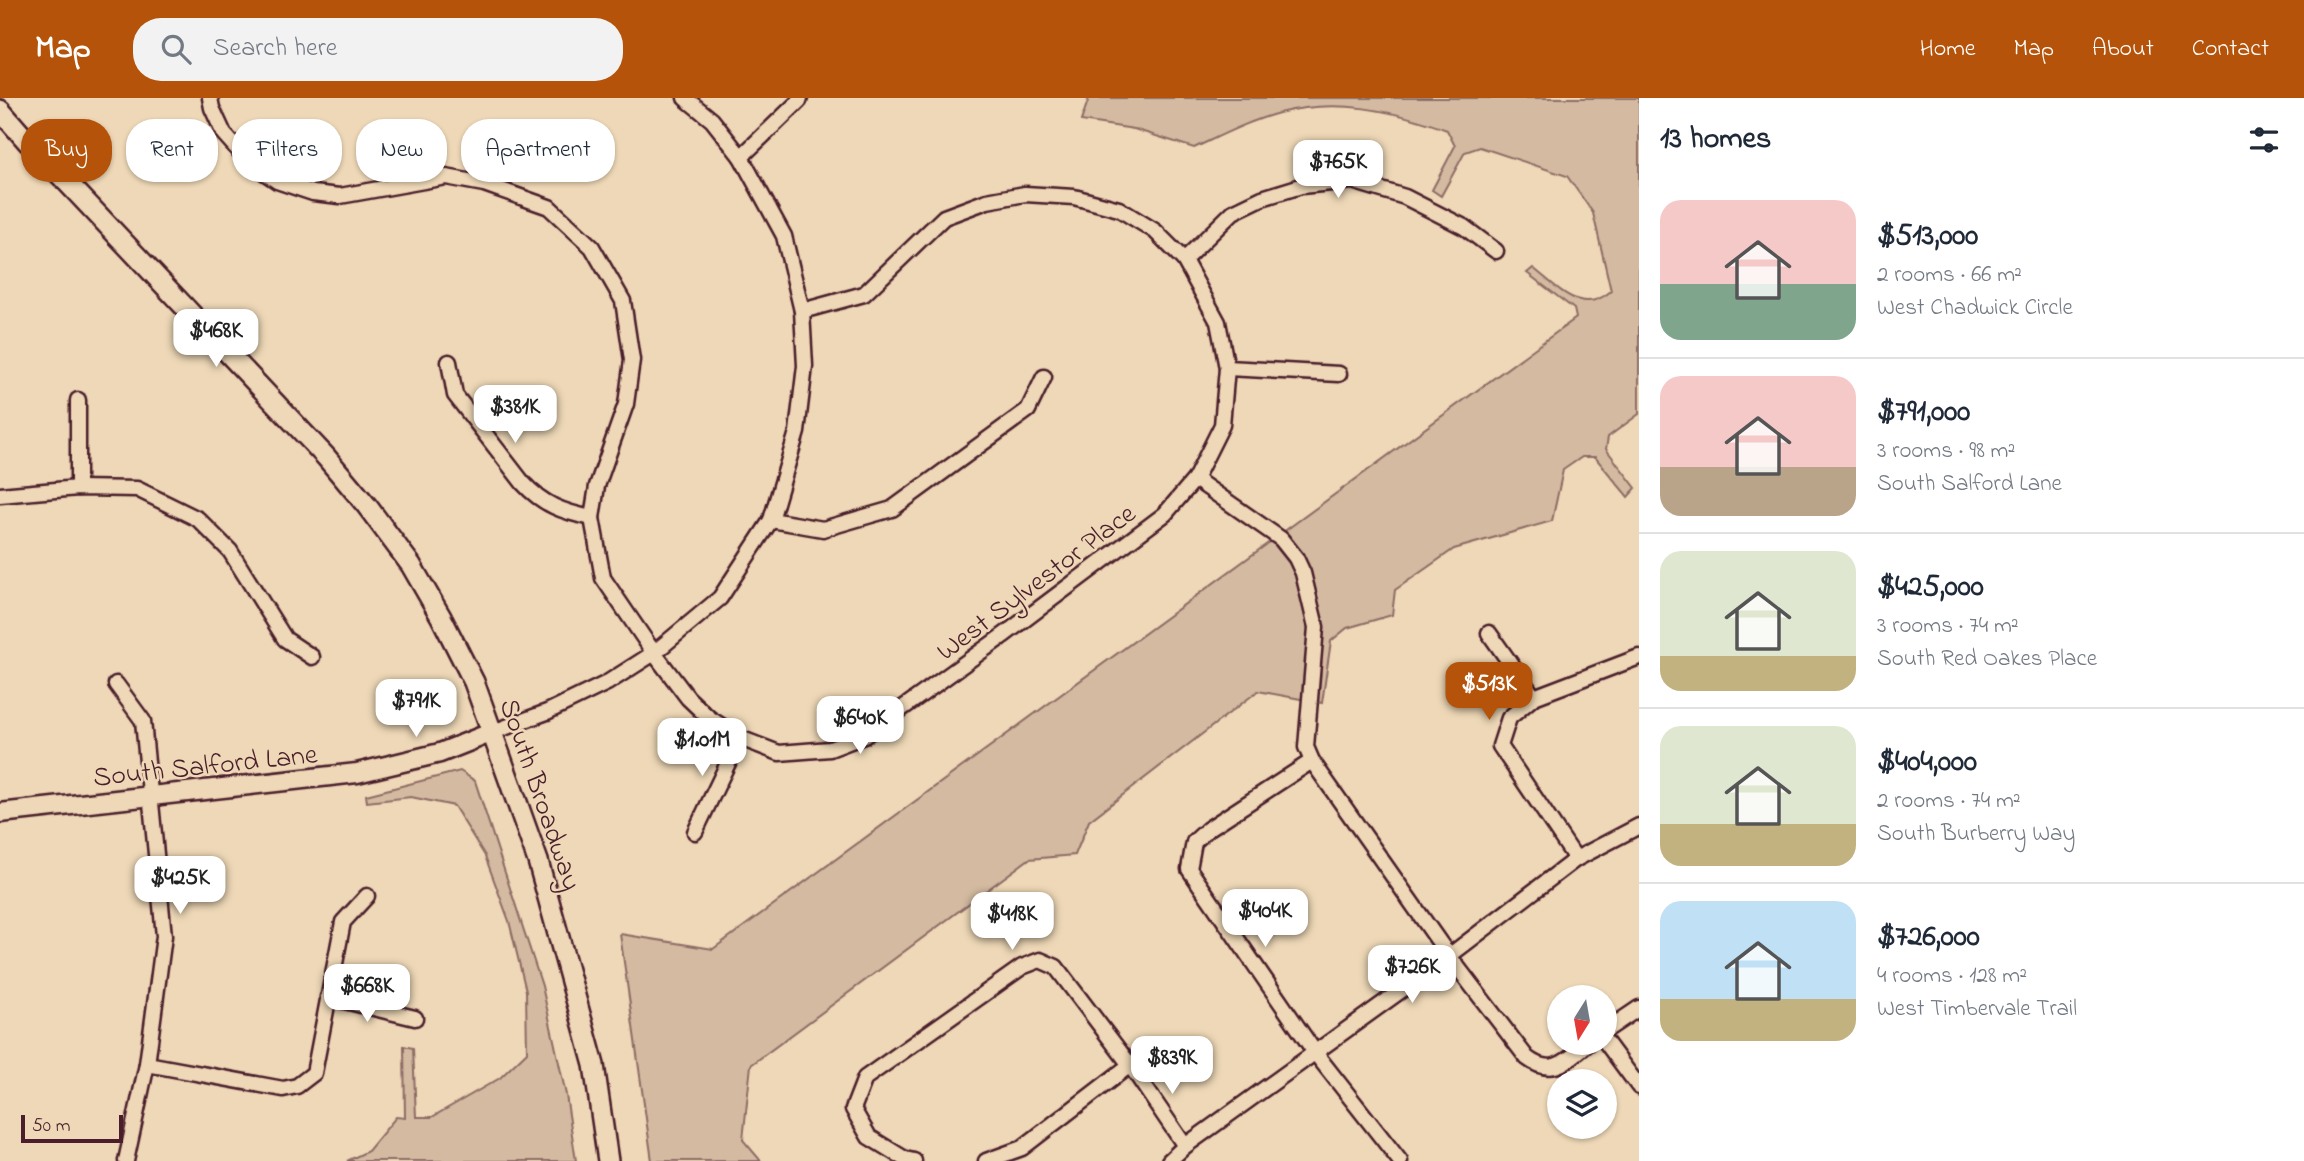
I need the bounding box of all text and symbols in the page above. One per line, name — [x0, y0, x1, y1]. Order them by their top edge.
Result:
search box — [133, 18, 623, 81]
text: Map — [35, 25, 91, 73]
icon: search — [157, 30, 195, 68]
text: Search here — [213, 30, 337, 68]
text: Home — [1920, 32, 1976, 67]
text: Map — [2014, 32, 2054, 67]
text: About — [2092, 32, 2154, 67]
text: Contact — [2192, 32, 2269, 67]
text: 13 homes — [1660, 118, 1771, 162]
chip: Buy — [21, 119, 112, 182]
chip: Rent — [126, 119, 218, 182]
chip: Filters — [232, 119, 342, 182]
chip: New — [356, 119, 447, 182]
chip: Apartment — [461, 119, 615, 182]
icon: filters — [2245, 121, 2283, 159]
pin: $765K — [1289, 140, 1387, 200]
text: $765K — [1309, 146, 1367, 179]
text: $513,000 — [1877, 215, 1978, 259]
icon: home — [1716, 228, 1800, 312]
text: 2 rooms · 66 m² — [1877, 259, 2022, 292]
text: West Chadwick Circle — [1877, 292, 2073, 325]
pin: $468K — [167, 310, 265, 369]
text: $468K — [189, 315, 243, 348]
pin: $381K — [466, 386, 564, 445]
text: $381K — [490, 391, 540, 424]
text: $791,000 — [1877, 391, 1970, 435]
icon: home — [1716, 404, 1800, 488]
text: 3 rooms · 98 m² — [1877, 435, 2015, 468]
text: South Salford Lane — [1877, 468, 2062, 501]
street label: West Sylvestor Place — [929, 495, 1146, 673]
text: $425,000 — [1877, 566, 1984, 610]
icon: home — [1716, 579, 1800, 663]
text: 3 rooms · 74 m² — [1877, 610, 2019, 643]
text: South Red Oakes Place — [1877, 643, 2097, 676]
pin: $513K — [1440, 662, 1538, 722]
text: $513K — [1461, 668, 1517, 701]
pin: $791K — [367, 680, 465, 739]
text: $791K — [392, 685, 440, 718]
street label: South Broadway — [487, 694, 591, 896]
pin: $640K — [811, 696, 909, 756]
text: $640K — [833, 702, 887, 735]
pin: $1.01M — [645, 718, 759, 778]
text: $1.01M — [673, 724, 731, 757]
street label: South Salford Lane — [91, 735, 320, 800]
text: $404,000 — [1877, 741, 1977, 785]
icon: home — [1716, 754, 1800, 838]
text: 2 rooms · 74 m² — [1877, 785, 2021, 818]
text: South Burberry Way — [1877, 818, 2075, 851]
pin: $425K — [131, 856, 229, 916]
text: $425K — [150, 862, 210, 895]
pin: $404K — [1216, 890, 1314, 949]
pin: $418K — [963, 892, 1061, 952]
text: $404K — [1238, 895, 1292, 928]
text: $418K — [987, 898, 1037, 931]
text: $726,000 — [1877, 916, 1980, 960]
icon: home — [1716, 929, 1800, 1013]
pin: $726K — [1363, 946, 1461, 1005]
text: $726K — [1384, 951, 1440, 984]
text: 4 rooms · 128 m² — [1877, 960, 2027, 993]
pin: $668K — [318, 964, 416, 1024]
text: $668K — [340, 970, 394, 1003]
north arrow — [1547, 985, 1617, 1055]
map controls — [1547, 985, 1617, 1139]
text: West Timbervale Trail — [1877, 993, 2077, 1026]
pin: $839K — [1123, 1037, 1221, 1096]
text: $839K — [1147, 1042, 1197, 1075]
button: layers — [1547, 1069, 1617, 1139]
scale bar — [21, 1112, 122, 1144]
text: 50 m — [32, 1113, 71, 1140]

